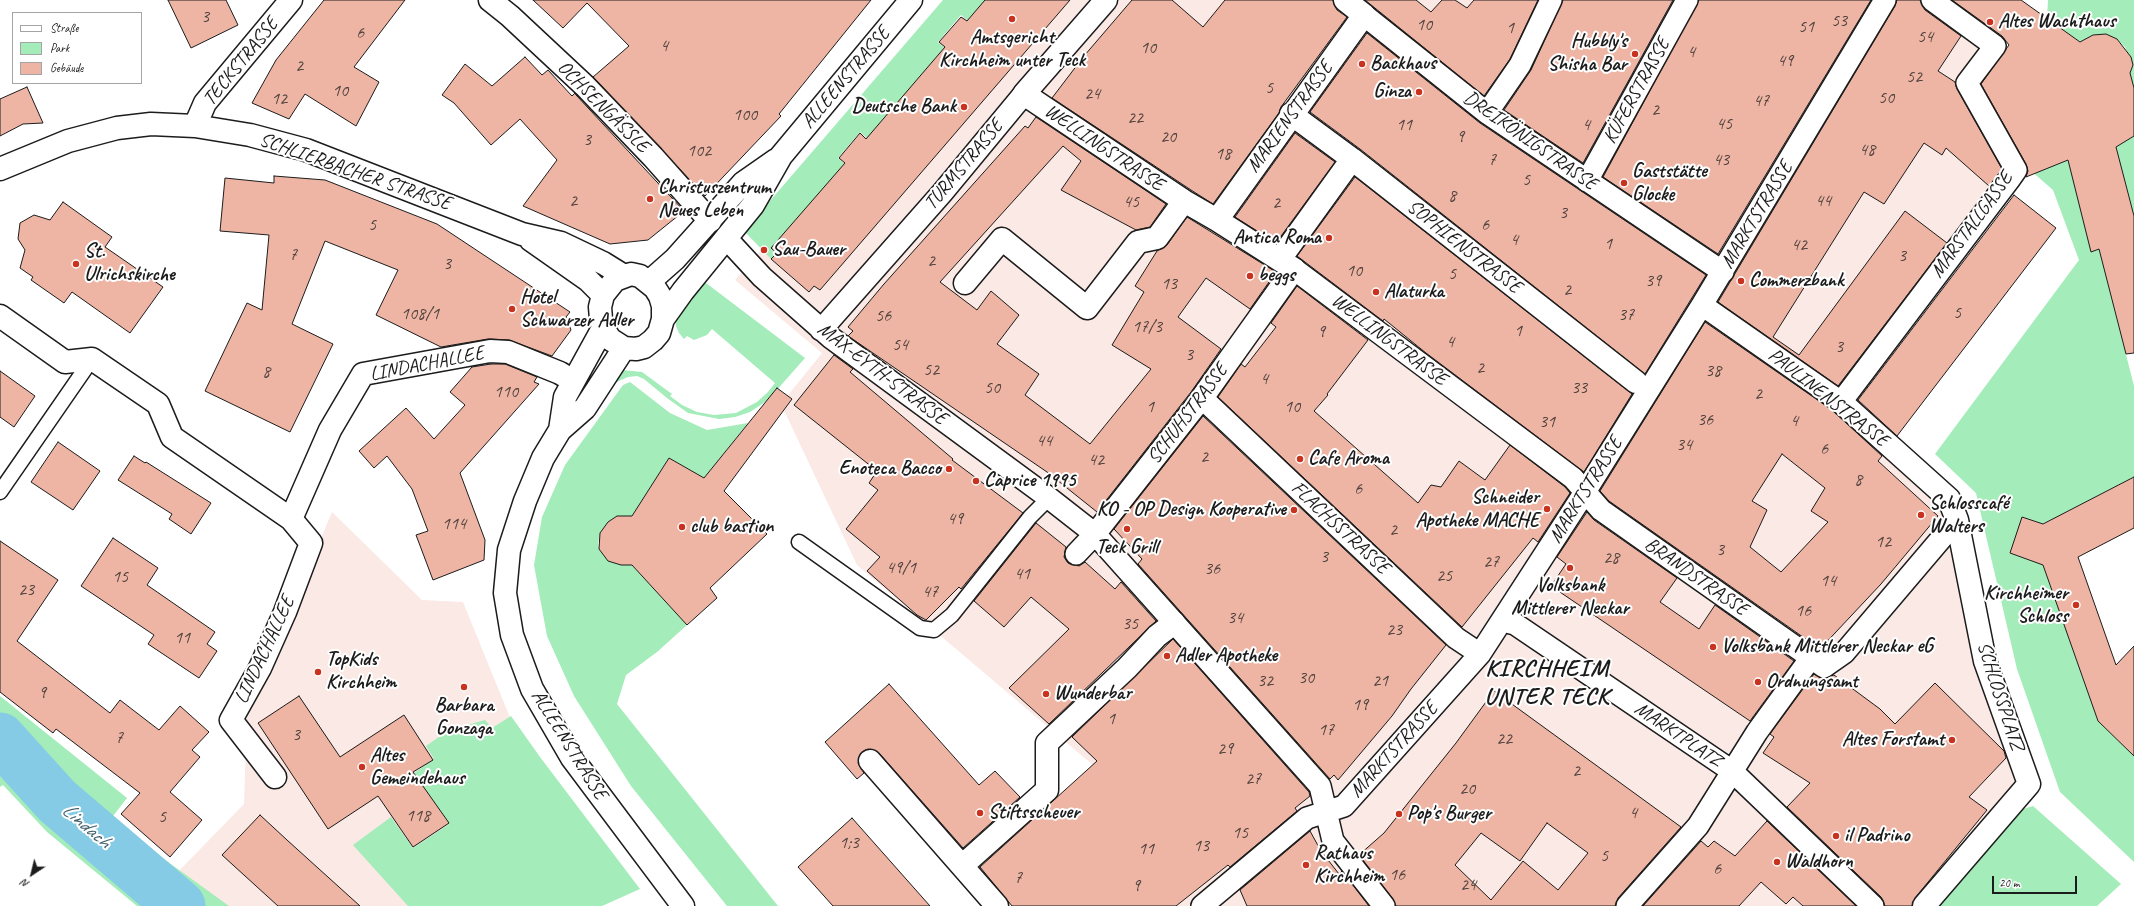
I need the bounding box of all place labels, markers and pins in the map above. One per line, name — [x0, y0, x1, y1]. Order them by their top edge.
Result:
place label: Altes Wachthaus — [1998, 10, 2115, 34]
marker: Amtsgericht Kirchheim unter Teck — [1007, 14, 1017, 24]
marker: Altes Wachthaus — [1985, 17, 1995, 27]
place label: Amtsgericht Kirchheim unter Teck — [939, 26, 1085, 73]
place label: Hubbly's Shisha Bar — [1547, 30, 1627, 77]
marker: Hubbly's Shisha Bar — [1630, 49, 1640, 59]
place label: Backhaus — [1370, 52, 1436, 76]
marker: Backhaus — [1357, 59, 1367, 69]
place label: Ginza — [1373, 80, 1411, 104]
marker: Ginza — [1414, 87, 1424, 97]
place label: Deutsche Bank — [852, 95, 956, 119]
marker: Deutsche Bank — [959, 102, 969, 112]
place label: Gaststätte Glocke — [1632, 160, 1707, 207]
place label: Christuszentrum Neues Leben — [658, 176, 771, 223]
marker: Gaststätte Glocke — [1619, 178, 1629, 188]
marker: Christuszentrum Neues Leben — [645, 194, 655, 204]
place label: Antica Roma — [1233, 226, 1321, 250]
marker: Antica Roma — [1324, 233, 1334, 243]
place label: Sau-Bauer — [772, 238, 845, 262]
place label: St. Ulrichskirche — [84, 240, 175, 287]
marker: Sau-Bauer — [759, 245, 769, 255]
marker: St. Ulrichskirche — [71, 259, 81, 269]
place label: beggs — [1258, 264, 1295, 288]
place label: Commerzbank — [1749, 269, 1843, 293]
marker: beggs — [1245, 271, 1255, 281]
marker: Commerzbank — [1736, 276, 1746, 286]
place label: Alaturka — [1384, 280, 1444, 304]
place label: Hotel Schwarzer Adler — [520, 286, 633, 333]
marker: Alaturka — [1371, 287, 1381, 297]
marker: Hotel Schwarzer Adler — [507, 304, 517, 314]
place label: Cafe Aroma — [1308, 447, 1389, 471]
marker: Cafe Aroma — [1295, 454, 1305, 464]
place label: Enoteca Bacco — [839, 457, 941, 481]
marker: Enoteca Bacco — [944, 464, 954, 474]
place label: Caprice 1995 — [984, 469, 1075, 493]
marker: Caprice 1995 — [971, 476, 981, 486]
place label: Schneider Apotheke MACHE — [1416, 486, 1539, 533]
place label: Schlosscafé Walters — [1929, 492, 2008, 539]
place label: KO - OP Design Kooperative — [1097, 498, 1286, 522]
marker: Schneider Apotheke MACHE — [1542, 504, 1552, 514]
marker: KO - OP Design Kooperative — [1289, 505, 1299, 515]
marker: Schlosscafé Walters — [1916, 510, 1926, 520]
place label: club bastion — [690, 515, 774, 539]
marker: club bastion — [677, 522, 687, 532]
marker: Teck Grill — [1122, 524, 1132, 534]
place label: Teck Grill — [1096, 536, 1158, 560]
marker: Volksbank Mittlerer Neckar — [1565, 563, 1575, 573]
place label: Volksbank Mittlerer Neckar — [1511, 574, 1629, 621]
place label: Kirchheimer Schloss — [1984, 582, 2068, 629]
marker: Kirchheimer Schloss — [2071, 600, 2081, 610]
place label: Volksbank Mittlerer Neckar eG — [1721, 635, 1933, 659]
marker: Volksbank Mittlerer Neckar eG — [1708, 642, 1718, 652]
place label: Adler Apotheke — [1175, 644, 1277, 668]
place label: TopKids Kirchheim — [326, 648, 396, 695]
marker: Adler Apotheke — [1162, 651, 1172, 661]
marker: TopKids Kirchheim — [313, 667, 323, 677]
place label: Ordnungsamt — [1766, 670, 1858, 694]
marker: Ordnungsamt — [1753, 677, 1763, 687]
marker: Barbara Gonzaga — [459, 682, 469, 692]
place label: Wunderbar — [1054, 682, 1131, 706]
marker: Wunderbar — [1041, 689, 1051, 699]
place label: Barbara Gonzaga — [434, 694, 494, 741]
place label: Altes Forstamt — [1842, 728, 1944, 752]
marker: Altes Forstamt — [1947, 735, 1957, 745]
place label: Altes Gemeindehaus — [370, 744, 464, 791]
marker: Altes Gemeindehaus — [357, 762, 367, 772]
place label: Stiftsscheuer — [988, 801, 1079, 825]
place label: Pop's Burger — [1407, 802, 1491, 826]
marker: Stiftsscheuer — [975, 808, 985, 818]
marker: Pop's Burger — [1394, 809, 1404, 819]
place label: il Padrino — [1844, 824, 1909, 848]
marker: il Padrino — [1831, 831, 1841, 841]
place label: Rathaus Kirchheim — [1314, 842, 1384, 889]
place label: Waldhorn — [1785, 850, 1853, 874]
marker: Waldhorn — [1772, 857, 1782, 867]
marker: Rathaus Kirchheim — [1301, 860, 1311, 870]

